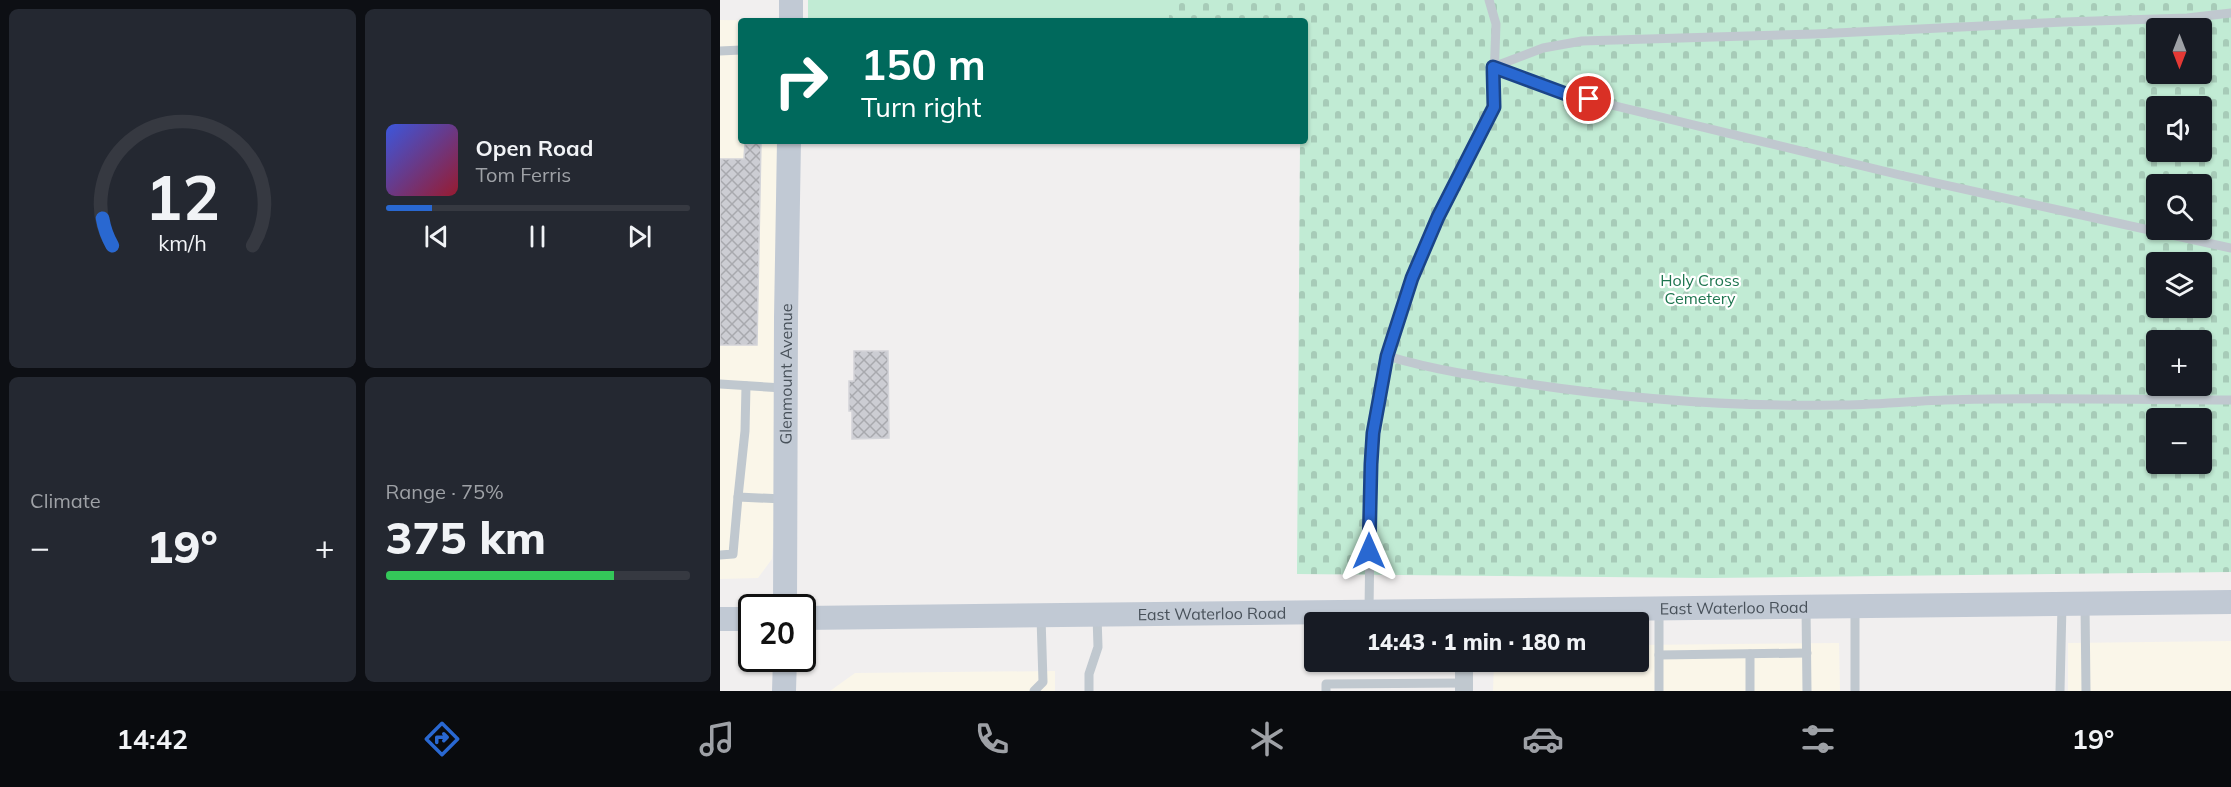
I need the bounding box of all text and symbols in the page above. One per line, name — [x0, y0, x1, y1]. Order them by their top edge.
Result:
north arrow — [2146, 18, 2212, 84]
map controls — [2146, 18, 2212, 474]
text: 150 m — [861, 38, 986, 91]
icon: right — [762, 42, 840, 120]
pin — [1563, 73, 1614, 124]
icon: arrive — [1572, 82, 1605, 115]
text: Turn right — [861, 90, 981, 124]
button: sound — [2146, 96, 2212, 162]
text: Open Road — [476, 134, 593, 162]
text: 12 — [145, 157, 220, 236]
text: Tom Ferris — [476, 162, 571, 187]
button: search — [2146, 174, 2212, 240]
icon: previous — [420, 220, 453, 253]
icon: pause — [521, 220, 554, 253]
icon: next — [623, 220, 656, 253]
text: km/h — [158, 229, 206, 256]
button: layers — [2146, 252, 2212, 318]
park label: Holy Cross Cemetery — [1660, 270, 1740, 308]
street label: Glenmount Avenue — [776, 303, 796, 445]
button: + — [2146, 330, 2212, 396]
button: − — [2146, 408, 2212, 474]
text: Range · 75% — [386, 479, 504, 504]
text: Climate — [30, 488, 101, 513]
text: 375 km — [386, 509, 546, 565]
text: 19° — [147, 518, 218, 574]
position arrow — [1337, 519, 1401, 583]
text: − — [30, 526, 50, 567]
text: + — [315, 526, 335, 567]
speed limit sign: 20 — [738, 594, 816, 672]
street label: East Waterloo Road — [1660, 597, 1808, 618]
street label: East Waterloo Road — [1138, 603, 1286, 624]
text: 14:43 · 1 min · 180 m — [1367, 628, 1586, 656]
icon: directions — [421, 718, 463, 760]
icon: music — [696, 718, 738, 760]
icon: phone — [971, 718, 1013, 760]
icon: climate — [1246, 718, 1288, 760]
icon: car — [1522, 718, 1564, 760]
icon: filters — [1797, 718, 1839, 760]
text: 14:42 — [117, 722, 188, 756]
text: 19° — [2072, 722, 2114, 756]

